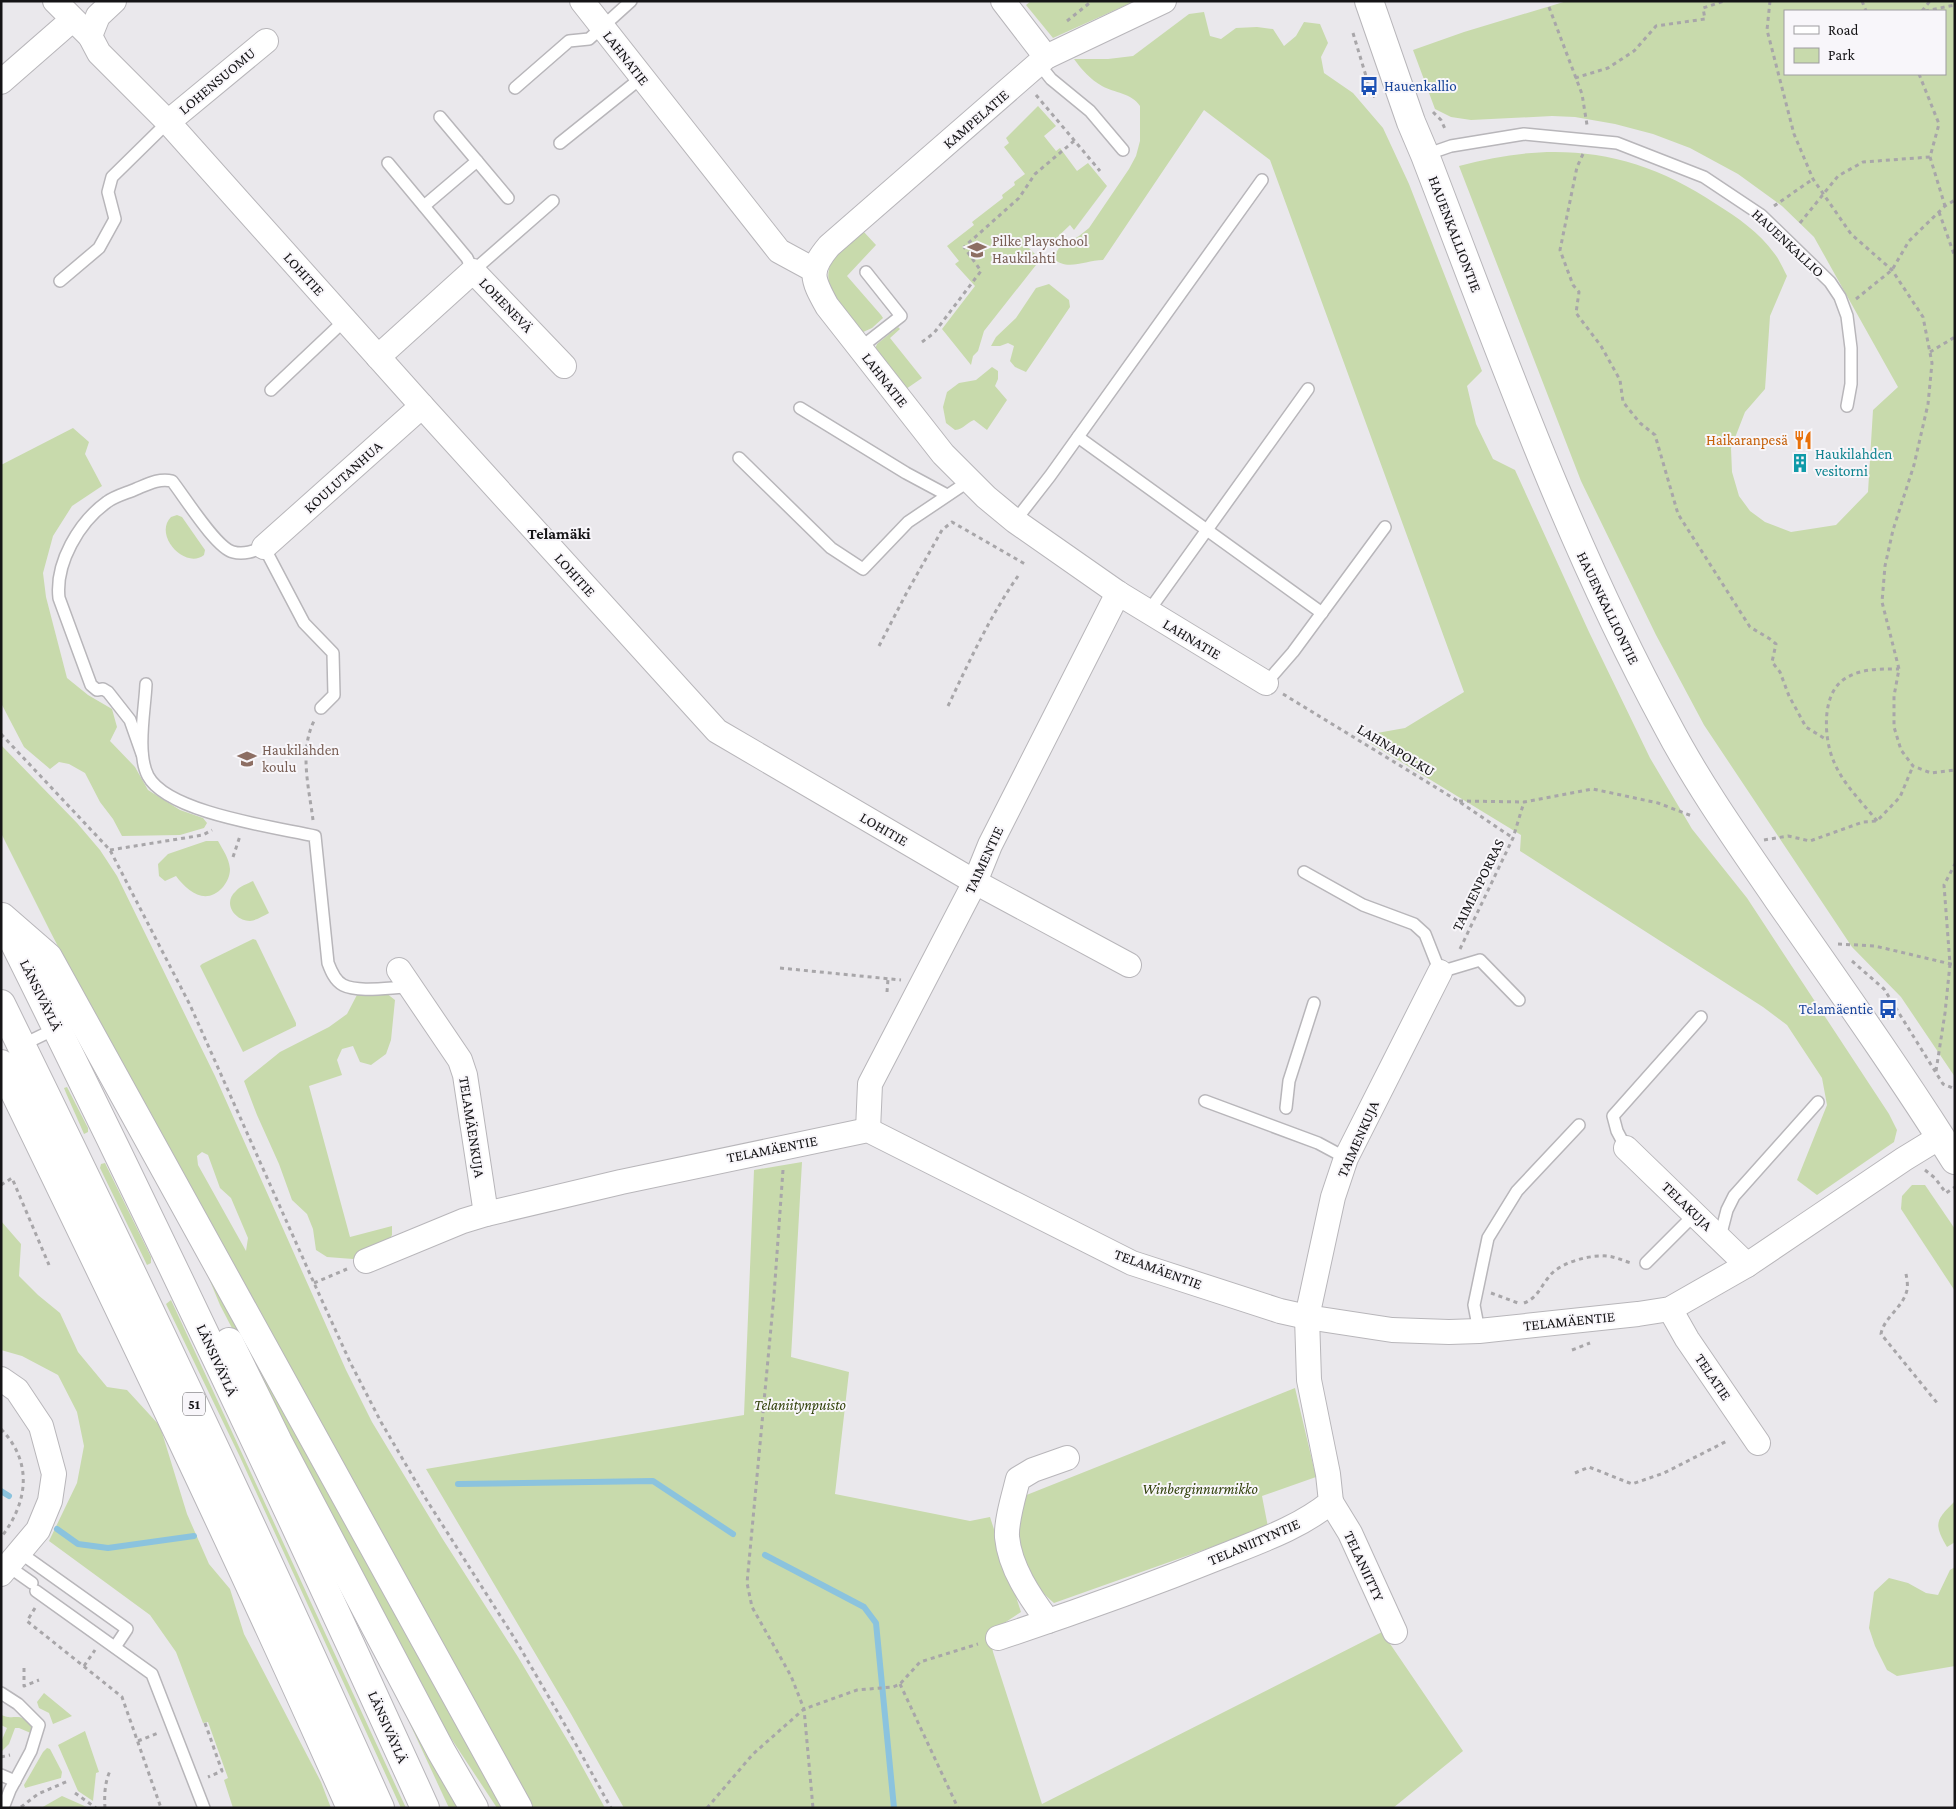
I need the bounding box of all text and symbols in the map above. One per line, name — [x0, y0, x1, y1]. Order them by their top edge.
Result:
legend — [1784, 10, 1946, 75]
text: Road — [1828, 22, 1859, 38]
street label: LAHNATIE — [600, 28, 652, 88]
street label: LOHENSUOMU — [176, 44, 258, 117]
text: Park — [1828, 47, 1855, 63]
bus stop icon: Hauenkallio — [1358, 75, 1380, 97]
place label: Hauenkallio — [1384, 78, 1457, 94]
street label: KAMPELATIE — [940, 86, 1012, 152]
street label: HAUENKALLIONTIE — [1425, 174, 1485, 294]
street label: HAUENKALLIO — [1749, 206, 1827, 280]
place label: Pilke Playschool Haukilahti — [992, 233, 1088, 266]
school or university icon: Pilke Playschool Haukilahti — [966, 239, 988, 261]
street label: LOHITIE — [280, 249, 328, 299]
street label: LOHENEVÄ — [476, 274, 536, 336]
street label: LAHNATIE — [859, 350, 911, 410]
restaurant icon: Haikaranpesä — [1792, 429, 1814, 451]
place label: Haikaranpesä — [1706, 432, 1788, 449]
street label: KOULUTANHUA — [301, 438, 386, 516]
place label: Haukilahden vesitorni — [1814, 446, 1892, 479]
building icon: Haukilahden vesitorni — [1789, 452, 1811, 474]
district label: Telamäki — [527, 525, 591, 542]
street label: HAUENKALLIONTIE — [1574, 549, 1642, 667]
street label: LOHITIE — [551, 550, 599, 600]
street label: LAHNATIE — [1160, 616, 1224, 662]
street label: LAHNAPOLKU — [1354, 721, 1438, 779]
place label: Haukilahden koulu — [262, 742, 339, 775]
school or university icon: Haukilahden koulu — [236, 748, 258, 770]
street label: LOHITIE — [857, 809, 911, 849]
street label: TAIMENTIE — [962, 824, 1006, 896]
street label: TAIMENPORRAS — [1449, 836, 1507, 934]
street label: LÄNSIVÄYLÄ — [17, 957, 65, 1034]
bus stop icon: Telamäentie — [1877, 998, 1899, 1020]
place label: Telamäentie — [1799, 1001, 1873, 1017]
street label: TELAMÄENKUJA — [455, 1075, 488, 1179]
street label: TAIMENKUJA — [1334, 1098, 1383, 1180]
street label: TELAMÄENTIE — [725, 1132, 819, 1166]
street label: TELAKUJA — [1658, 1178, 1716, 1235]
street label: TELAMÄENTIE — [1112, 1246, 1204, 1292]
street label: TELAMÄENTIE — [1522, 1308, 1616, 1334]
street label: LÄNSIVÄYLÄ — [193, 1322, 241, 1399]
street label: TELATIE — [1692, 1351, 1734, 1403]
road number: 51 — [183, 1392, 205, 1416]
park label: Telaniitynpuisto — [754, 1397, 846, 1414]
park label: Winberginnurmikko — [1142, 1481, 1258, 1498]
street label: TELANIITYNTIE — [1206, 1515, 1302, 1569]
street label: TELANIITTY — [1341, 1528, 1387, 1604]
street label: LÄNSIVÄYLÄ — [365, 1688, 411, 1766]

